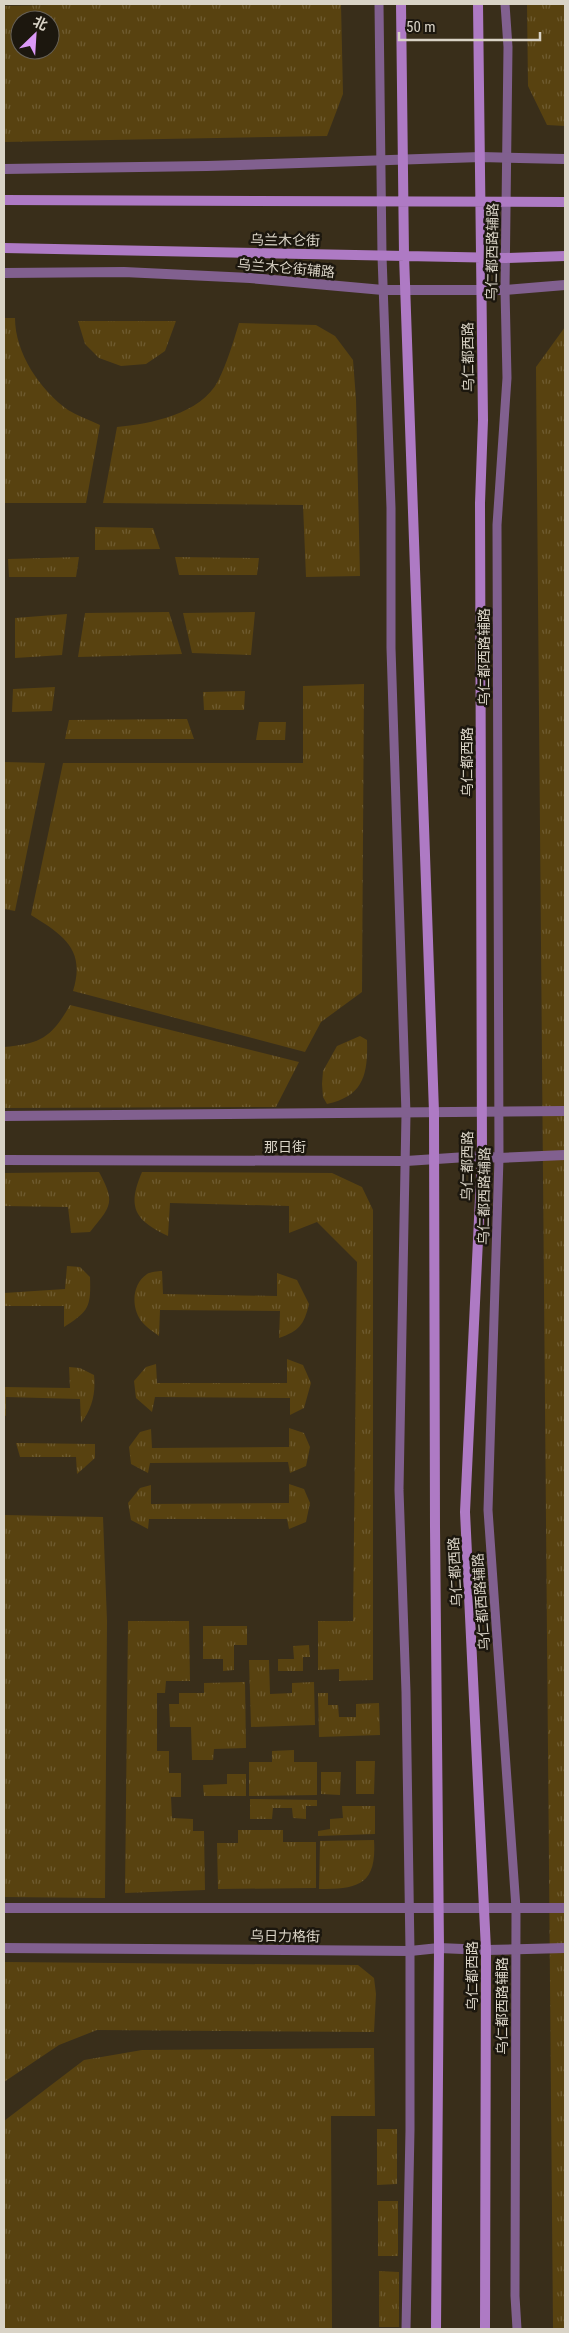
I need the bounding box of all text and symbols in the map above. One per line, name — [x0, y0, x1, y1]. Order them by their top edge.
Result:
north arrow — [10, 10, 60, 60]
scale bar — [399, 10, 540, 42]
text: 北 — [31, 13, 50, 33]
text: 50 m — [406, 18, 436, 36]
street label: 乌仁都西路辅路 — [483, 203, 501, 301]
street label: 乌兰木仑街 — [250, 231, 320, 249]
street label: 乌兰木仑街辅路 — [236, 256, 336, 280]
street label: 乌仁都西路 — [459, 322, 477, 392]
street label: 乌仁都西路辅路 — [476, 608, 492, 706]
street label: 乌仁都西路 — [459, 727, 475, 797]
street label: 乌仁都西路 — [458, 1131, 476, 1201]
street label: 那日街 — [264, 1139, 306, 1155]
street label: 乌仁都西路辅路 — [475, 1147, 493, 1245]
street label: 乌仁都西路 — [445, 1537, 465, 1607]
street label: 乌仁都西路辅路 — [470, 1553, 492, 1651]
street label: 乌日力格街 — [250, 1927, 320, 1945]
street label: 乌仁都西路 — [464, 1941, 480, 2011]
street label: 乌仁都西路辅路 — [494, 1957, 510, 2055]

